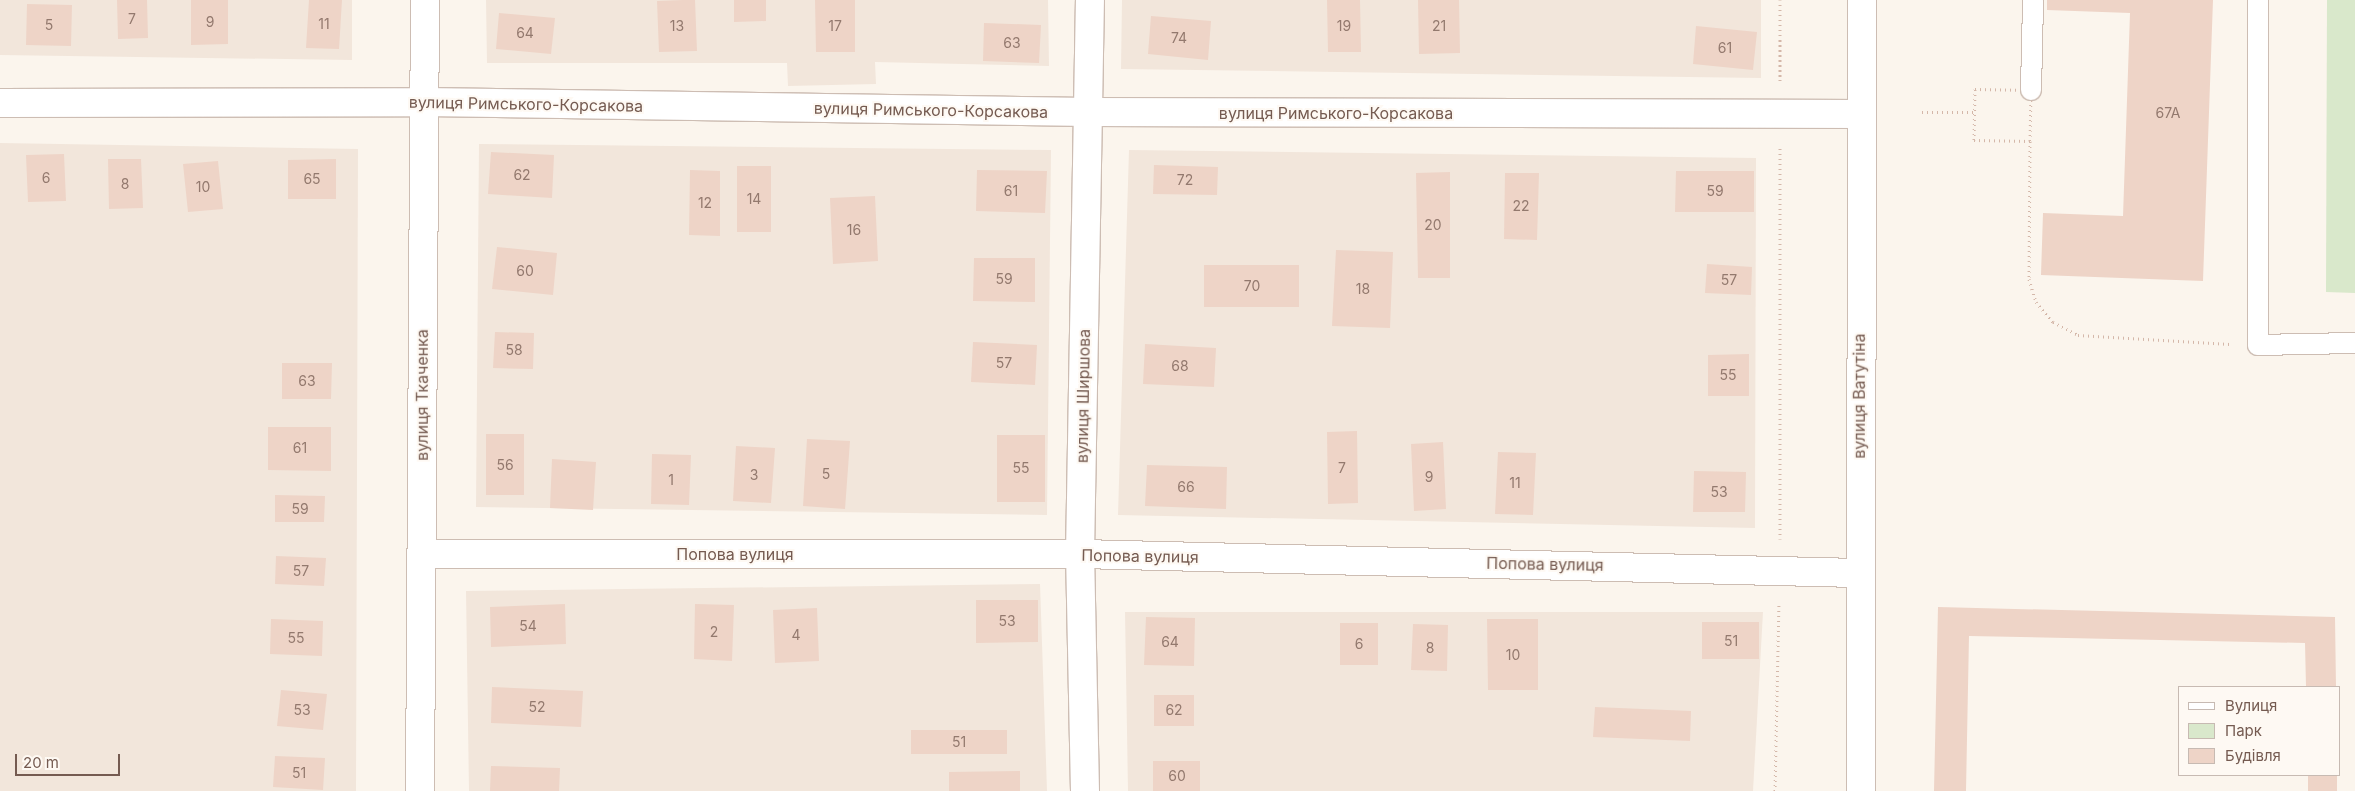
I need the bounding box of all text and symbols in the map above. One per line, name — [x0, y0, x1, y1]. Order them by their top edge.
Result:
house number: 7 — [128, 11, 136, 27]
house number: 9 — [206, 14, 214, 30]
house number: 11 — [318, 16, 330, 32]
house number: 5 — [45, 17, 53, 33]
house number: 13 — [670, 18, 684, 34]
house number: 17 — [828, 18, 842, 34]
house number: 19 — [1337, 18, 1351, 34]
house number: 21 — [1432, 18, 1446, 34]
house number: 64 — [516, 25, 534, 41]
house number: 74 — [1171, 30, 1187, 46]
house number: 63 — [1003, 35, 1021, 51]
house number: 61 — [1718, 40, 1732, 56]
street label: вулиця Римського-Корсакова — [409, 92, 643, 116]
street label: вулиця Римського-Корсакова — [814, 98, 1048, 122]
street label: вулиця Римського-Корсакова — [1219, 103, 1453, 123]
house number: 67А — [2156, 105, 2180, 121]
house number: 62 — [513, 167, 531, 183]
house number: 6 — [42, 170, 50, 186]
house number: 65 — [303, 171, 321, 187]
house number: 72 — [1177, 172, 1193, 188]
house number: 8 — [121, 176, 129, 192]
house number: 10 — [196, 179, 210, 195]
house number: 61 — [1004, 183, 1018, 199]
house number: 59 — [1706, 183, 1724, 199]
house number: 14 — [747, 191, 761, 207]
house number: 12 — [698, 195, 712, 211]
house number: 22 — [1512, 198, 1530, 214]
house number: 20 — [1424, 217, 1442, 233]
house number: 16 — [847, 222, 861, 238]
house number: 60 — [516, 263, 534, 279]
house number: 59 — [995, 271, 1013, 287]
house number: 57 — [1721, 272, 1737, 288]
house number: 70 — [1244, 278, 1260, 294]
house number: 18 — [1356, 281, 1370, 297]
street label: вулиця Ткаченка — [412, 329, 432, 461]
street label: вулиця Ширшова — [1072, 329, 1094, 463]
street label: вулиця Ватутіна — [1849, 333, 1869, 459]
house number: 58 — [505, 342, 523, 358]
house number: 57 — [996, 355, 1012, 371]
house number: 68 — [1171, 358, 1189, 374]
house number: 55 — [1719, 367, 1737, 383]
house number: 63 — [298, 373, 316, 389]
house number: 61 — [293, 440, 307, 456]
house number: 56 — [496, 457, 514, 473]
house number: 55 — [1012, 460, 1030, 476]
house number: 7 — [1338, 460, 1346, 476]
house number: 5 — [822, 466, 830, 482]
house number: 3 — [750, 467, 758, 483]
house number: 9 — [1425, 469, 1433, 485]
house number: 1 — [668, 472, 674, 488]
house number: 11 — [1509, 475, 1521, 491]
house number: 66 — [1177, 479, 1195, 495]
house number: 53 — [1710, 484, 1728, 500]
house number: 59 — [291, 501, 309, 517]
street label: Попова вулиця — [676, 544, 794, 564]
street label: Попова вулиця — [1081, 545, 1199, 567]
street label: Попова вулиця — [1486, 553, 1604, 575]
house number: 57 — [293, 563, 309, 579]
house number: 53 — [998, 613, 1016, 629]
house number: 54 — [519, 618, 537, 634]
house number: 2 — [710, 624, 718, 640]
house number: 4 — [791, 627, 801, 643]
house number: 55 — [287, 630, 305, 646]
house number: 51 — [1724, 633, 1738, 649]
house number: 64 — [1161, 634, 1179, 650]
house number: 6 — [1355, 636, 1363, 652]
house number: 8 — [1426, 640, 1434, 656]
house number: 10 — [1506, 647, 1520, 663]
legend — [2178, 686, 2340, 776]
text: Вулиця — [2225, 696, 2277, 715]
house number: 52 — [528, 699, 546, 715]
house number: 53 — [293, 702, 311, 718]
house number: 62 — [1165, 702, 1183, 718]
text: Парк — [2225, 721, 2262, 740]
house number: 51 — [952, 734, 966, 750]
scale bar — [18, 744, 122, 776]
text: Будівля — [2225, 746, 2281, 765]
text: 20 m — [23, 753, 59, 772]
house number: 51 — [292, 765, 306, 781]
house number: 60 — [1168, 768, 1186, 784]

